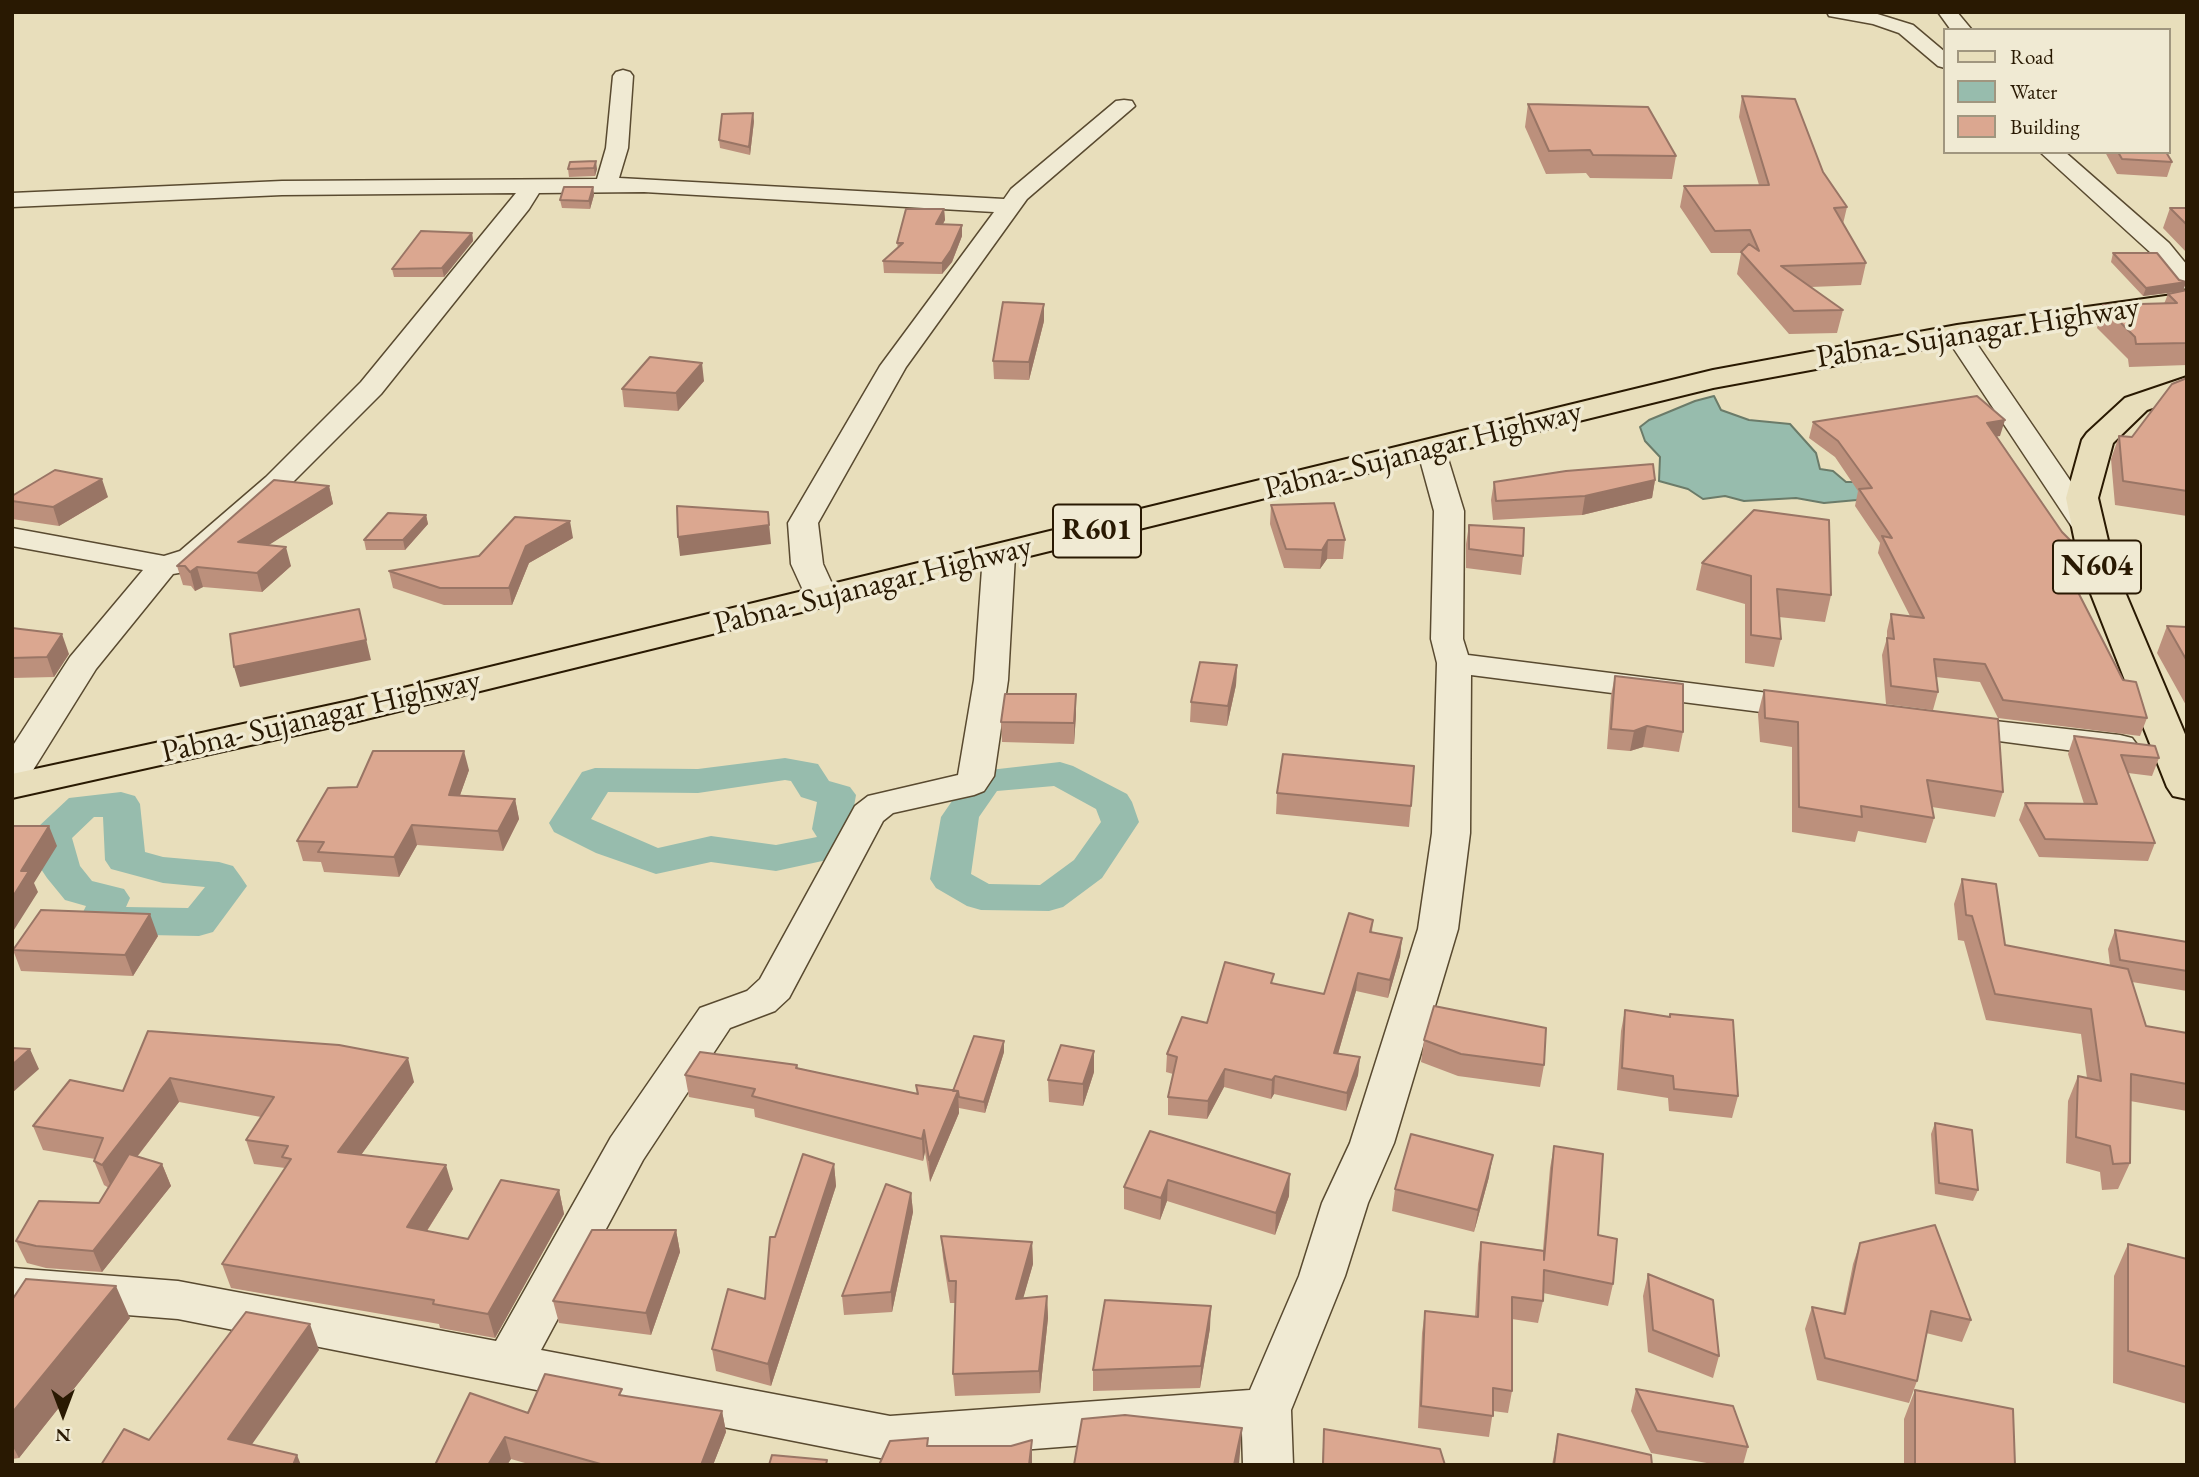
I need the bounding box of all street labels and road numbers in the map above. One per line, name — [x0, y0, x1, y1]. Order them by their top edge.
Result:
street label: Pabna- Sujanagar Highway — [1814, 288, 2142, 378]
street label: Pabna- Sujanagar Highway — [1260, 393, 1586, 509]
road number: R601 — [1053, 504, 1141, 558]
street label: Pabna- Sujanagar Highway — [710, 528, 1036, 644]
road number: N604 — [2053, 540, 2141, 594]
street label: Pabna- Sujanagar Highway — [158, 662, 484, 772]

